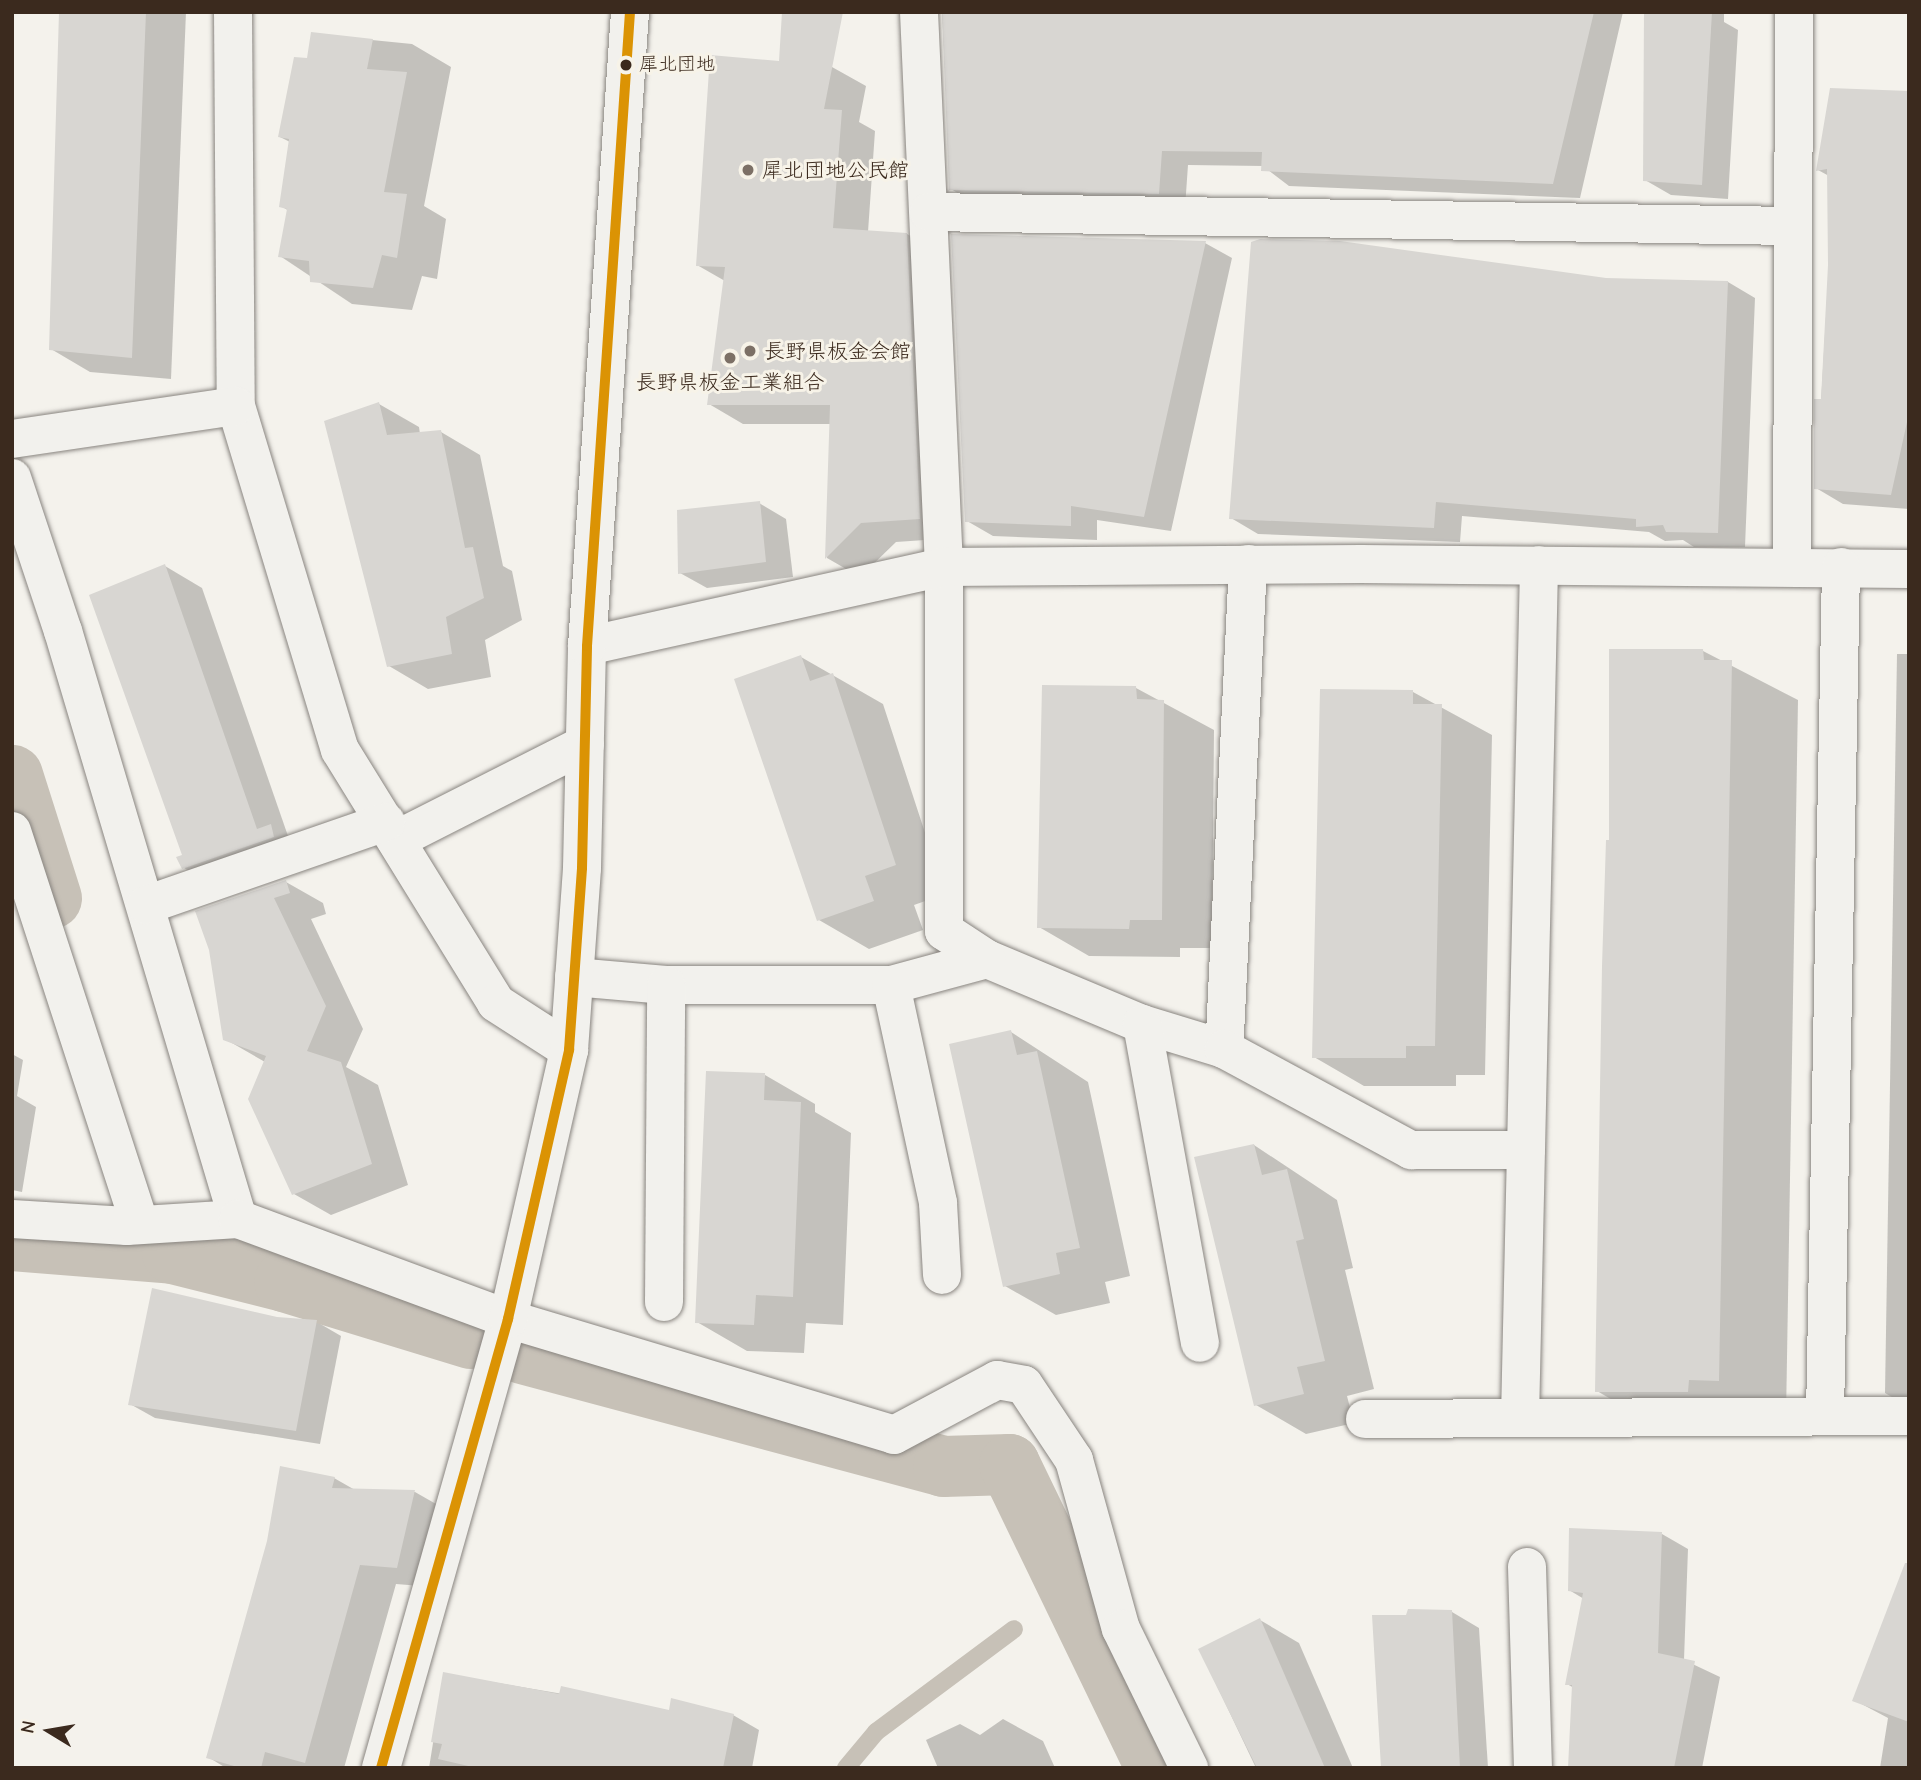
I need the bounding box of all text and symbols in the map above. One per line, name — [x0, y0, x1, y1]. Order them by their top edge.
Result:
place label: 犀北団地 — [639, 54, 715, 76]
marker: 犀北団地 — [619, 58, 633, 72]
place label: 犀北団地公民館 — [762, 157, 909, 183]
marker: 犀北団地公民館 — [740, 162, 756, 178]
place label: 長野県板金会館 — [764, 338, 911, 364]
marker: 長野県板金会館 — [742, 343, 758, 359]
marker: 長野県板金工業組合 — [722, 350, 738, 366]
place label: 長野県板金工業組合 — [636, 369, 824, 395]
north arrow — [14, 1696, 84, 1766]
text: N — [16, 1719, 40, 1735]

